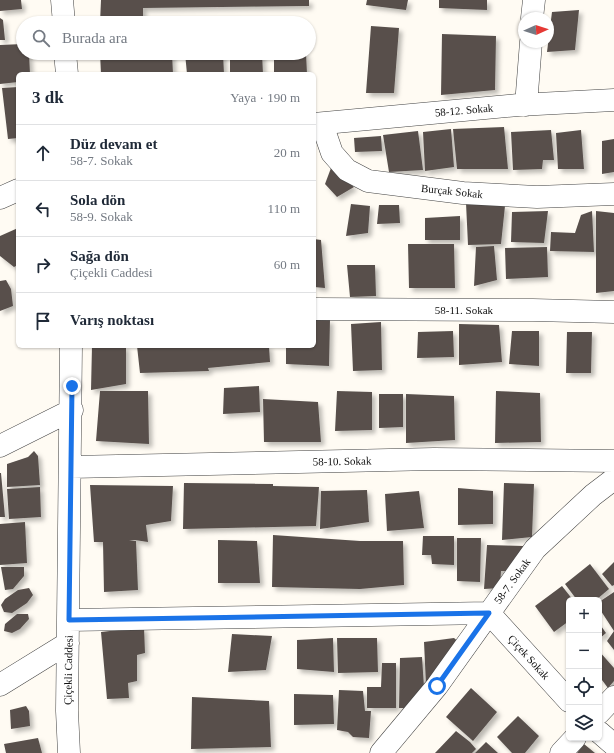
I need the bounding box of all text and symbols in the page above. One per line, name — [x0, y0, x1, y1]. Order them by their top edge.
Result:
north arrow — [518, 12, 554, 48]
search box — [16, 16, 316, 60]
icon: search — [30, 27, 52, 49]
text: Burada ara — [62, 30, 127, 46]
text: 3 dk — [32, 88, 64, 107]
text: Yaya · 190 m — [230, 90, 300, 105]
street label: 58-12. Sokak — [434, 101, 494, 119]
text: Düz devam et — [70, 136, 157, 152]
icon: ahead — [32, 142, 54, 164]
text: 20 m — [274, 145, 300, 160]
text: 58-7. Sokak — [70, 153, 133, 168]
street label: Burçak Sokak — [421, 182, 484, 200]
text: Sola dön — [70, 192, 125, 208]
icon: left — [32, 198, 54, 220]
text: 110 m — [268, 201, 300, 216]
text: 58-9. Sokak — [70, 209, 133, 224]
text: Sağa dön — [70, 248, 129, 264]
icon: right — [32, 254, 54, 276]
text: 60 m — [274, 257, 300, 272]
text: Çiçekli Caddesi — [70, 265, 153, 280]
street label: 58-11. Sokak — [435, 304, 494, 316]
icon: arrive — [32, 310, 54, 332]
text: Varış noktası — [70, 312, 154, 328]
route end — [63, 377, 81, 395]
street label: 58-10. Sokak — [313, 454, 372, 468]
street label: 58-7. Sokak — [492, 556, 533, 606]
map controls — [566, 597, 602, 741]
button: + — [566, 597, 602, 633]
street label: Çiçek Sokak — [506, 632, 552, 682]
button: − — [566, 633, 602, 669]
street label: Çiçekli Caddesi — [61, 635, 75, 705]
button: locate — [566, 669, 602, 705]
route start — [428, 677, 446, 695]
button: layers — [566, 705, 602, 741]

